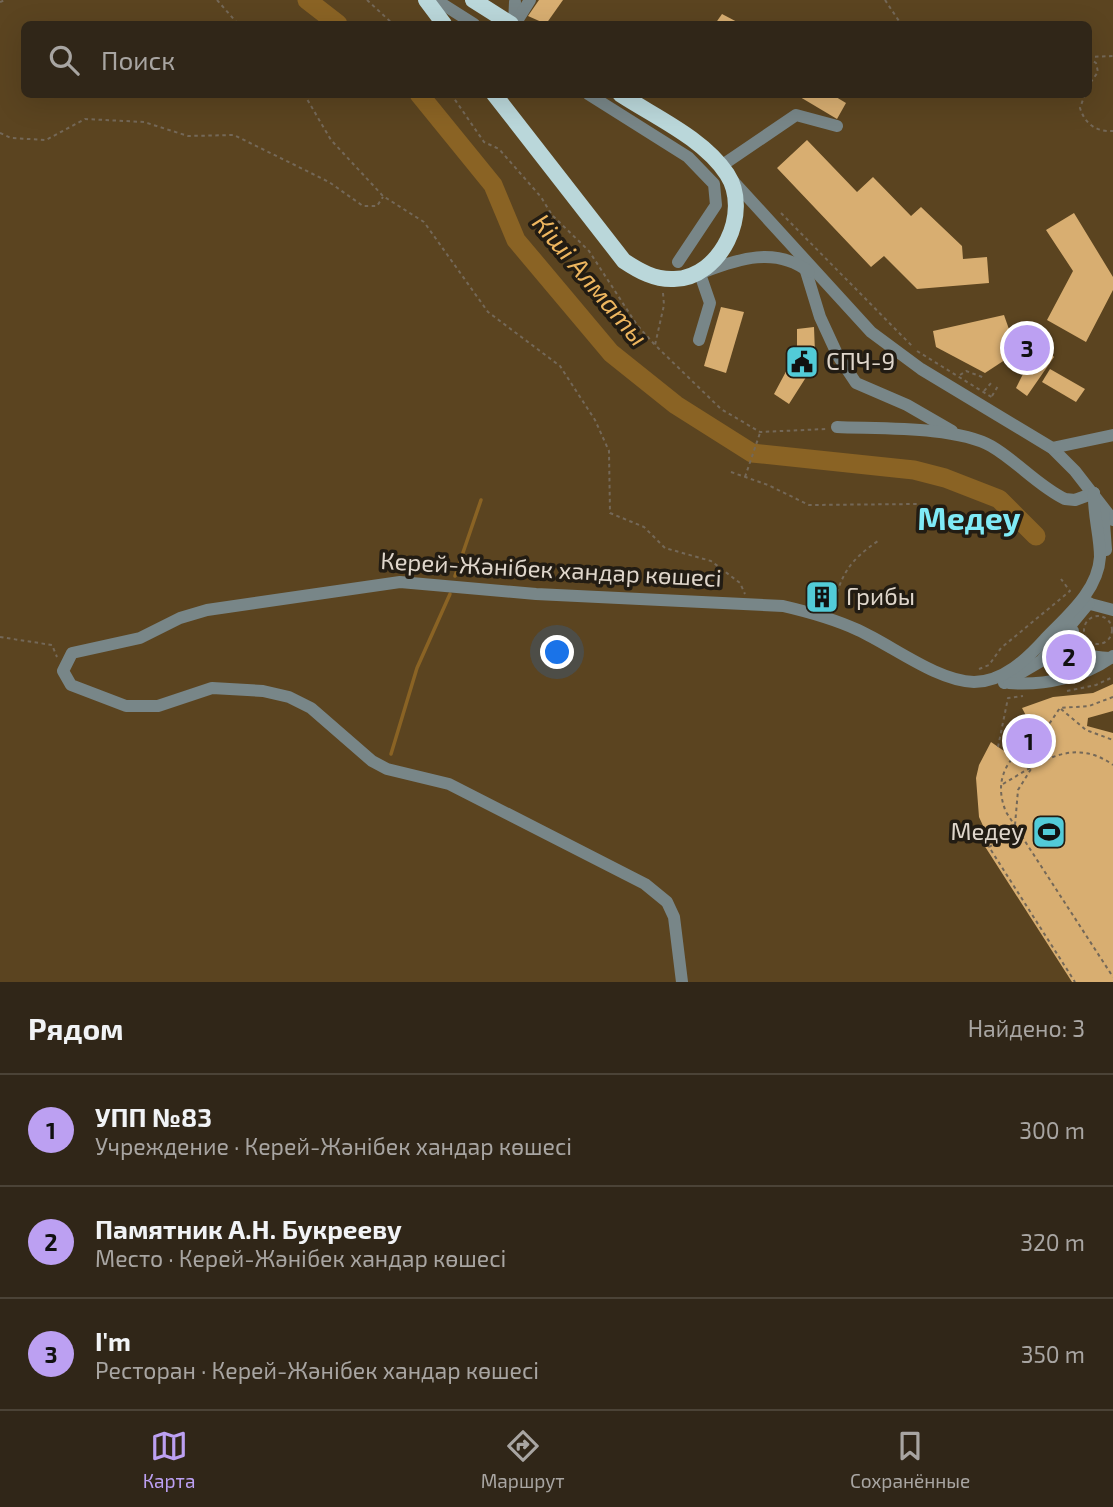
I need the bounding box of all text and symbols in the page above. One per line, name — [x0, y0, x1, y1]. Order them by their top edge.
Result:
search box — [21, 21, 1092, 98]
icon: search — [45, 41, 83, 79]
text: Поиск — [101, 44, 175, 75]
water label: Кіші Алматы — [527, 207, 655, 351]
pin: 3 — [1004, 322, 1050, 374]
public building icon: СПЧ-9 — [783, 343, 821, 381]
place label: СПЧ-9 — [826, 346, 895, 375]
district label: Медеу — [917, 498, 1021, 537]
street label: Керей-Жәнібек хандар көшесі — [380, 545, 722, 592]
building icon: Грибы — [803, 578, 841, 616]
place label: Грибы — [846, 581, 915, 610]
pin: 2 — [1046, 631, 1092, 683]
your location — [540, 635, 574, 669]
pin: 1 — [1006, 715, 1052, 767]
sports icon: Медеу — [1030, 813, 1068, 851]
place label: Медеу — [951, 816, 1024, 846]
text: Рядом — [28, 1010, 124, 1046]
text: Найдено: 3 — [968, 1014, 1085, 1042]
text: УПП №83 — [95, 1101, 212, 1132]
text: 1 — [46, 1116, 56, 1144]
text: 300 m — [1019, 1116, 1085, 1144]
text: Учреждение · Керей-Жәнібек хандар көшесі — [95, 1132, 572, 1160]
text: Памятник А.Н. Букрееву — [95, 1213, 402, 1244]
text: 2 — [44, 1228, 58, 1256]
text: 320 m — [1020, 1228, 1085, 1256]
text: Место · Керей-Жәнібек хандар көшесі — [95, 1244, 506, 1272]
text: I'm — [95, 1325, 131, 1356]
text: 3 — [44, 1340, 58, 1368]
text: 350 m — [1021, 1340, 1085, 1368]
text: Ресторан · Керей-Жәнібек хандар көшесі — [95, 1356, 539, 1384]
tab: Карта — [143, 1427, 195, 1492]
tab: Маршрут — [481, 1427, 565, 1492]
tab: Сохранённые — [850, 1427, 970, 1492]

